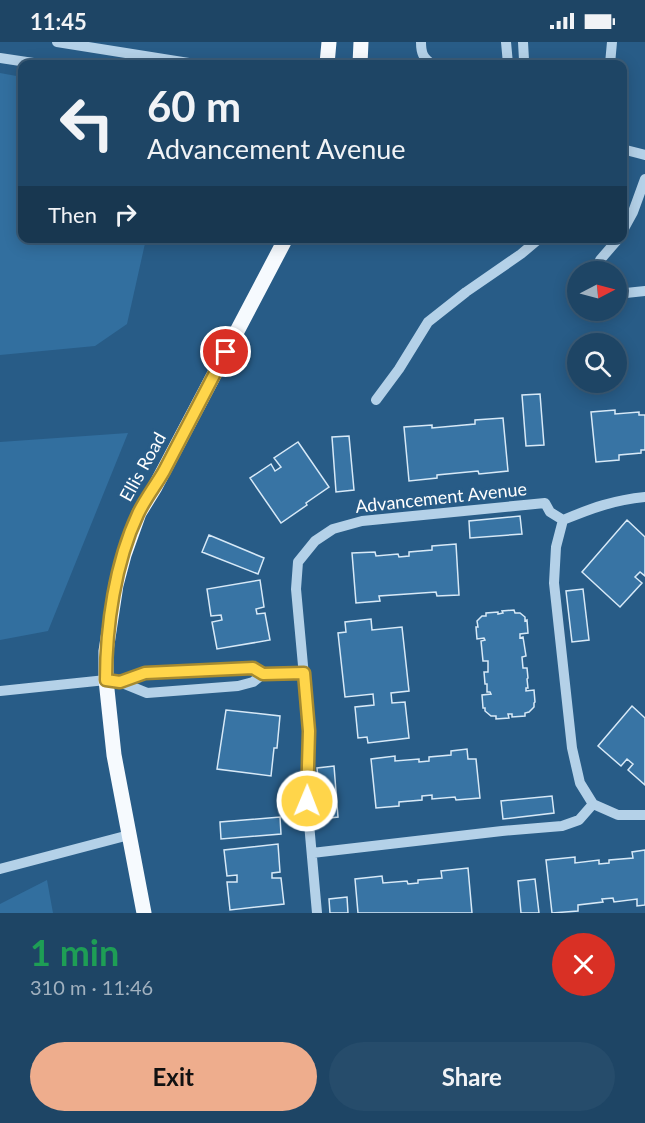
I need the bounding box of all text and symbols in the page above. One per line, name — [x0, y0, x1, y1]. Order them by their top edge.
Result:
text: 11:45 — [30, 8, 87, 35]
text: 60 m — [147, 81, 241, 131]
icon: left — [48, 84, 126, 162]
text: Advancement Avenue — [147, 132, 406, 165]
icon: right — [109, 198, 142, 231]
text: Then — [48, 201, 97, 228]
north arrow — [567, 261, 627, 321]
map controls — [567, 261, 627, 393]
pin — [200, 326, 251, 377]
button: search — [567, 333, 627, 393]
icon: arrive — [209, 335, 242, 368]
street label: Ellis Road — [114, 428, 170, 505]
street label: Advancement Avenue — [354, 477, 528, 517]
position arrow — [275, 769, 339, 833]
text: 1 min — [30, 930, 119, 974]
button: close — [552, 933, 615, 996]
text: 310 m · 11:46 — [30, 975, 153, 999]
button: Exit — [30, 1042, 317, 1111]
button: Share — [329, 1042, 615, 1111]

